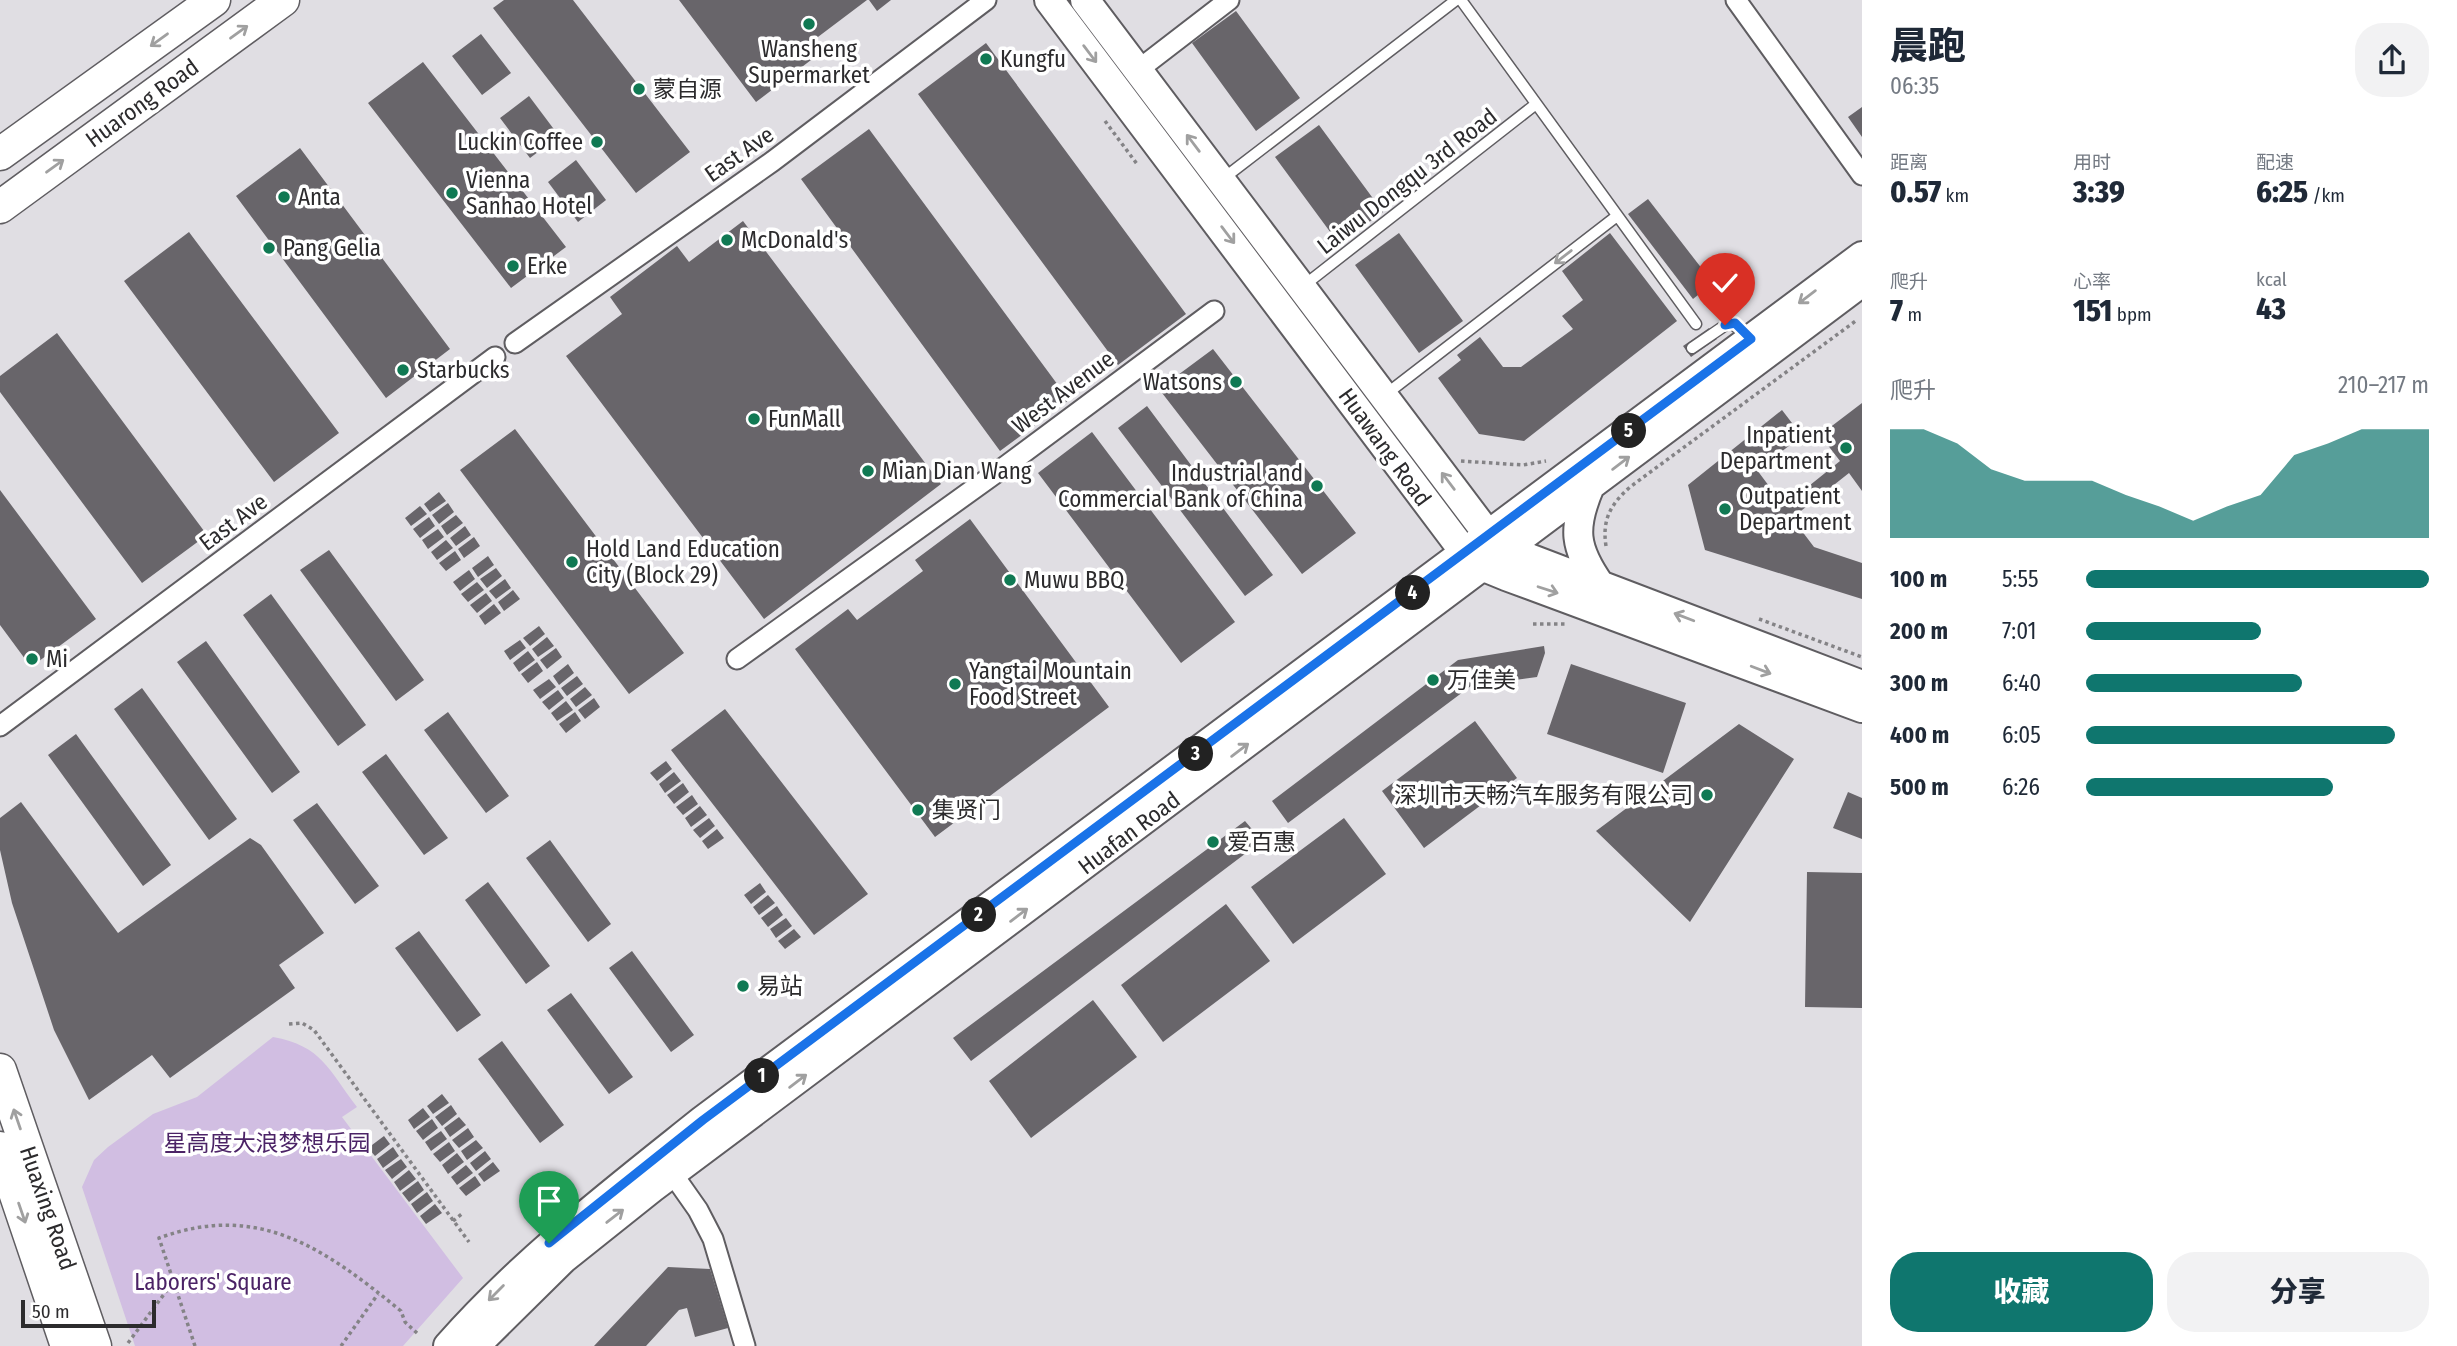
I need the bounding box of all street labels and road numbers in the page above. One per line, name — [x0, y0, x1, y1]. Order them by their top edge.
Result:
street label: Huarong Road — [80, 53, 204, 153]
street label: Laiwu Dongqu 3rd Road — [1311, 102, 1503, 260]
street label: East Ave — [699, 120, 779, 188]
street label: West Avenue — [1007, 345, 1119, 439]
street label: Huawang Road — [1333, 382, 1437, 512]
street label: East Ave — [193, 487, 273, 557]
street label: Huafan Road — [1073, 786, 1185, 880]
street label: Huaxing Road — [14, 1142, 82, 1274]

